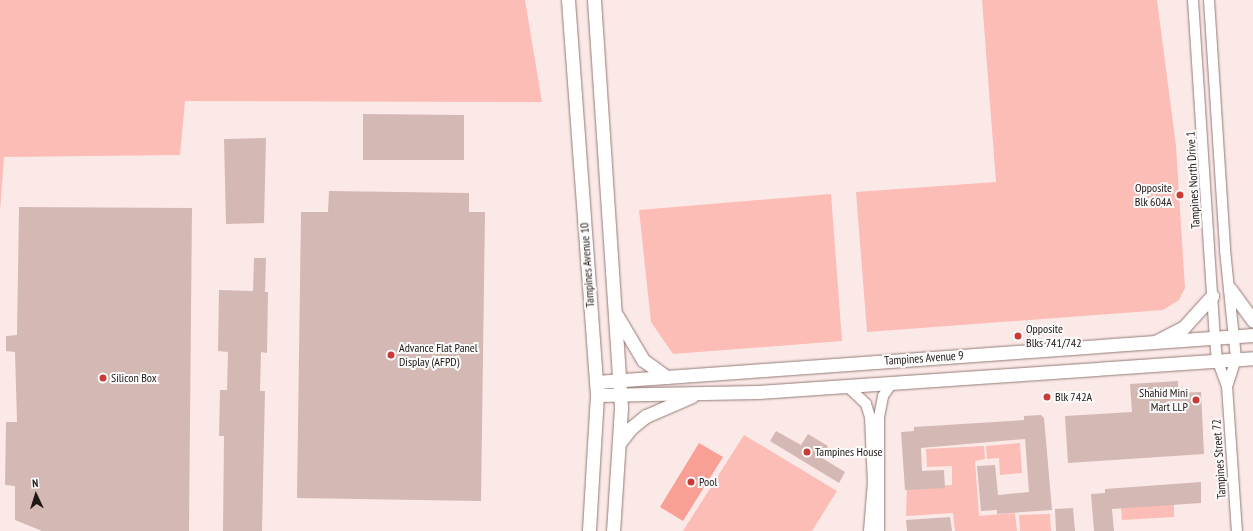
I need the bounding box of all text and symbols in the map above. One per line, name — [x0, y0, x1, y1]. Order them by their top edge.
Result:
street label: Tampines North Drive 1 — [1183, 131, 1203, 229]
place label: Opposite Blk 604A — [1134, 181, 1172, 209]
marker: Opposite Blk 604A — [1175, 190, 1185, 200]
street label: Tampines Avenue 10 — [577, 222, 597, 308]
place label: Opposite Blks 741/742 — [1026, 322, 1082, 350]
marker: Opposite Blks 741/742 — [1013, 331, 1023, 341]
place label: Advance Flat Panel Display (AFPD) — [399, 341, 477, 369]
street label: Tampines Avenue 9 — [884, 348, 964, 368]
marker: Advance Flat Panel Display (AFPD) — [386, 350, 396, 360]
place label: Silicon Box — [111, 371, 157, 385]
marker: Silicon Box — [98, 373, 108, 383]
place label: Shahid Mini Mart LLP — [1139, 386, 1188, 414]
place label: Blk 742A — [1055, 390, 1093, 404]
marker: Blk 742A — [1042, 392, 1052, 402]
marker: Shahid Mini Mart LLP — [1191, 395, 1201, 405]
street label: Tampines Street 72 — [1209, 419, 1229, 499]
place label: Tampines House — [815, 445, 882, 459]
marker: Tampines House — [802, 447, 812, 457]
north arrow — [16, 475, 56, 515]
place label: Pool — [699, 475, 717, 489]
text: N — [32, 476, 39, 490]
marker: Pool — [686, 477, 696, 487]

